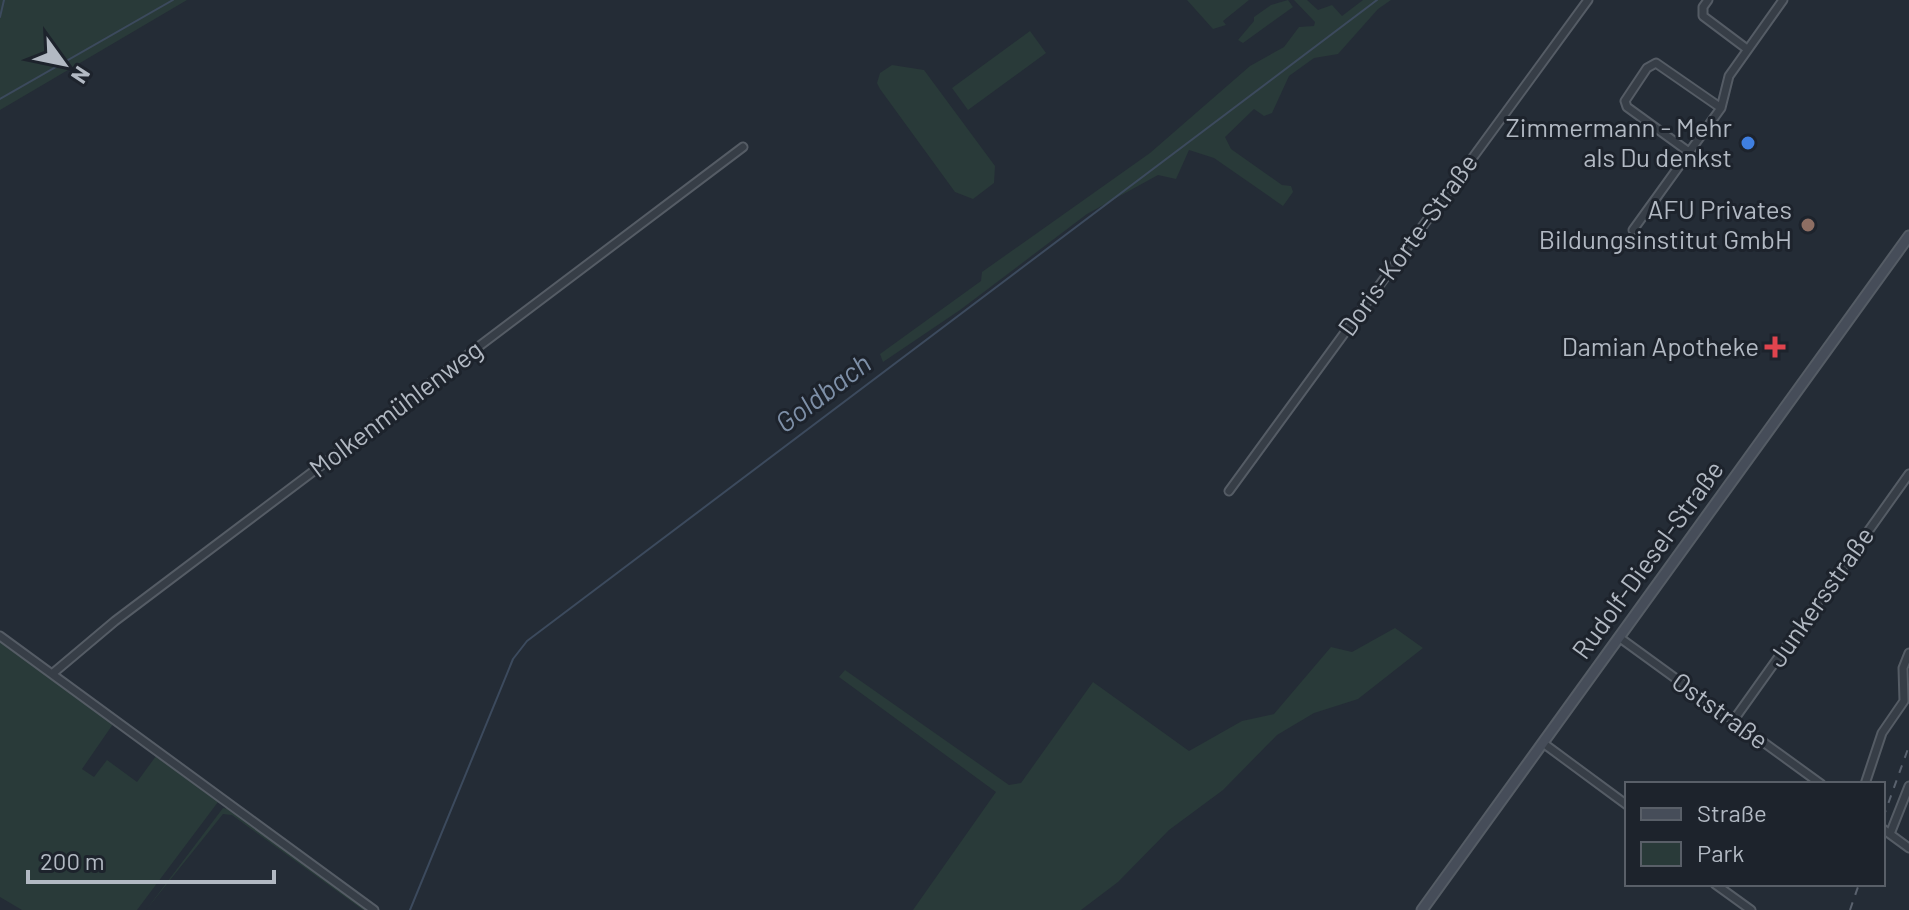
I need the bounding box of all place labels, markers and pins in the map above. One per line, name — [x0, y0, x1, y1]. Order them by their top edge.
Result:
place label: Zimmermann - Mehr als Du denkst — [1506, 111, 1733, 172]
marker: Zimmermann - Mehr als Du denkst — [1739, 134, 1757, 152]
place label: AFU Privates Bildungsinstitut GmbH — [1539, 193, 1792, 254]
marker: AFU Privates Bildungsinstitut GmbH — [1799, 216, 1817, 234]
place label: Damian Apotheke — [1562, 330, 1759, 361]
marker: Damian Apotheke — [1766, 338, 1784, 356]

